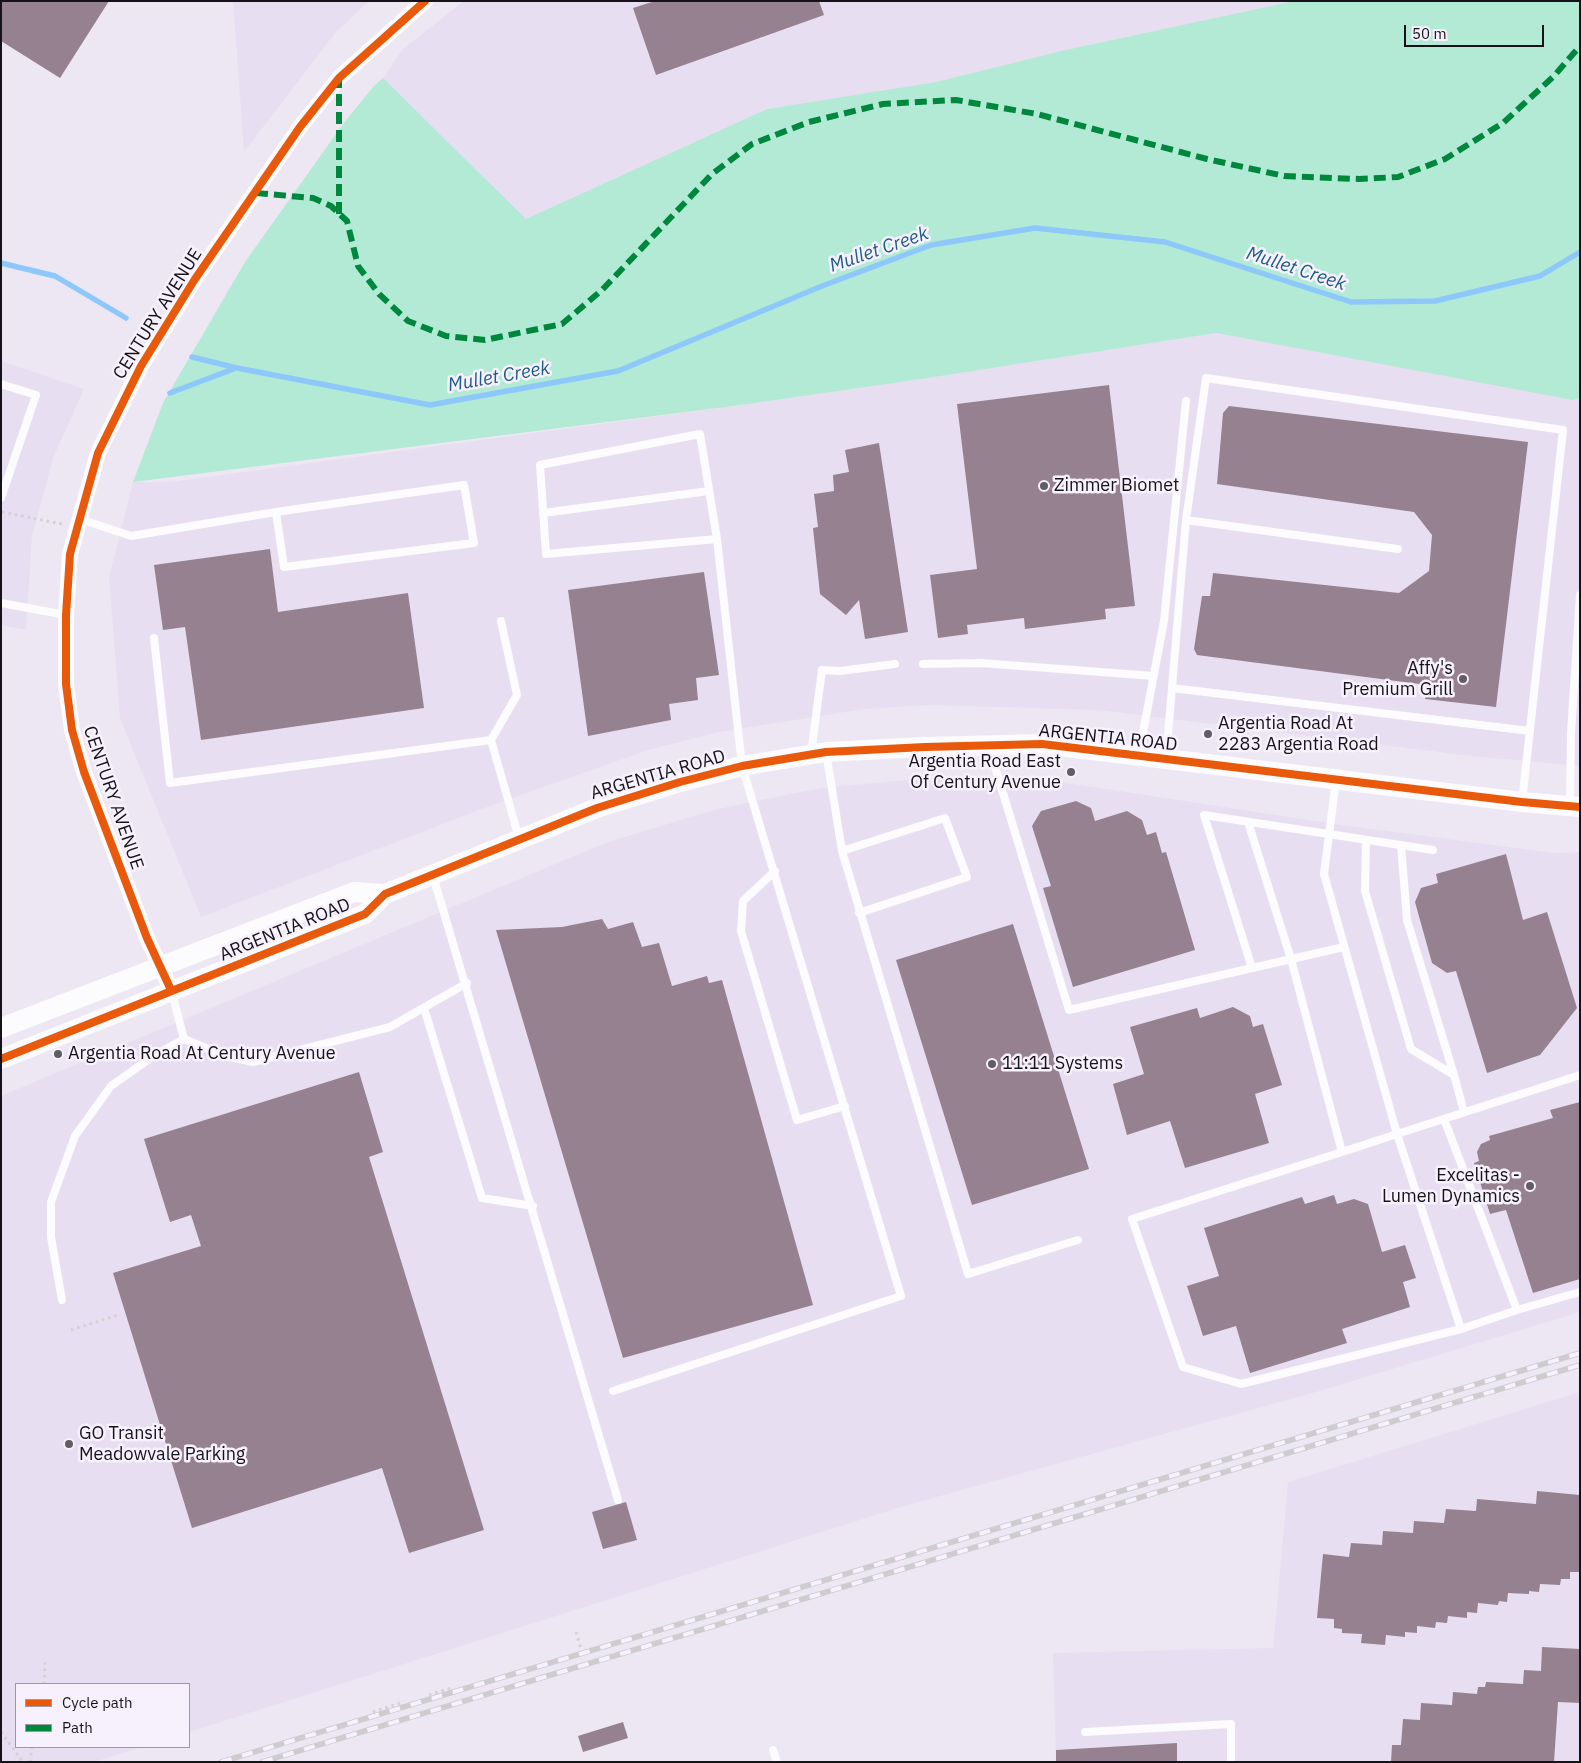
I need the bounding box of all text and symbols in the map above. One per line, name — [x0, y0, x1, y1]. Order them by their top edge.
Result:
scale bar — [1406, 15, 1546, 47]
text: 50 m — [1412, 24, 1447, 43]
water label: Mullet Creek — [826, 222, 932, 278]
water label: Mullet Creek — [1243, 242, 1349, 296]
street label: CENTURY AVENUE — [109, 245, 207, 383]
water label: Mullet Creek — [446, 357, 552, 397]
place label: Zimmer Biomet — [1054, 475, 1179, 497]
marker: Zimmer Biomet — [1038, 480, 1050, 492]
place label: Affy's Premium Grill — [1342, 658, 1453, 701]
marker: Affy's Premium Grill — [1457, 673, 1469, 685]
place label: Argentia Road At 2283 Argentia Road — [1218, 713, 1379, 756]
street label: ARGENTIA ROAD — [1038, 720, 1178, 756]
street label: CENTURY AVENUE — [78, 723, 148, 873]
marker: Argentia Road At 2283 Argentia Road — [1202, 728, 1214, 740]
street label: ARGENTIA ROAD — [588, 745, 728, 805]
place label: Argentia Road East Of Century Avenue — [908, 751, 1061, 794]
marker: Argentia Road East Of Century Avenue — [1065, 766, 1077, 778]
street label: ARGENTIA ROAD — [216, 894, 354, 966]
place label: Argentia Road At Century Avenue — [68, 1043, 336, 1065]
marker: Argentia Road At Century Avenue — [52, 1048, 64, 1060]
place label: 11:11 Systems — [1002, 1053, 1123, 1075]
marker: 11:11 Systems — [986, 1058, 998, 1070]
place label: Excelitas - Lumen Dynamics — [1382, 1165, 1520, 1208]
marker: Excelitas - Lumen Dynamics — [1524, 1180, 1536, 1192]
place label: GO Transit Meadowvale Parking — [79, 1423, 245, 1466]
marker: GO Transit Meadowvale Parking — [63, 1438, 75, 1450]
legend — [15, 1683, 190, 1748]
text: Cycle path — [62, 1693, 133, 1712]
text: Path — [62, 1718, 93, 1737]

